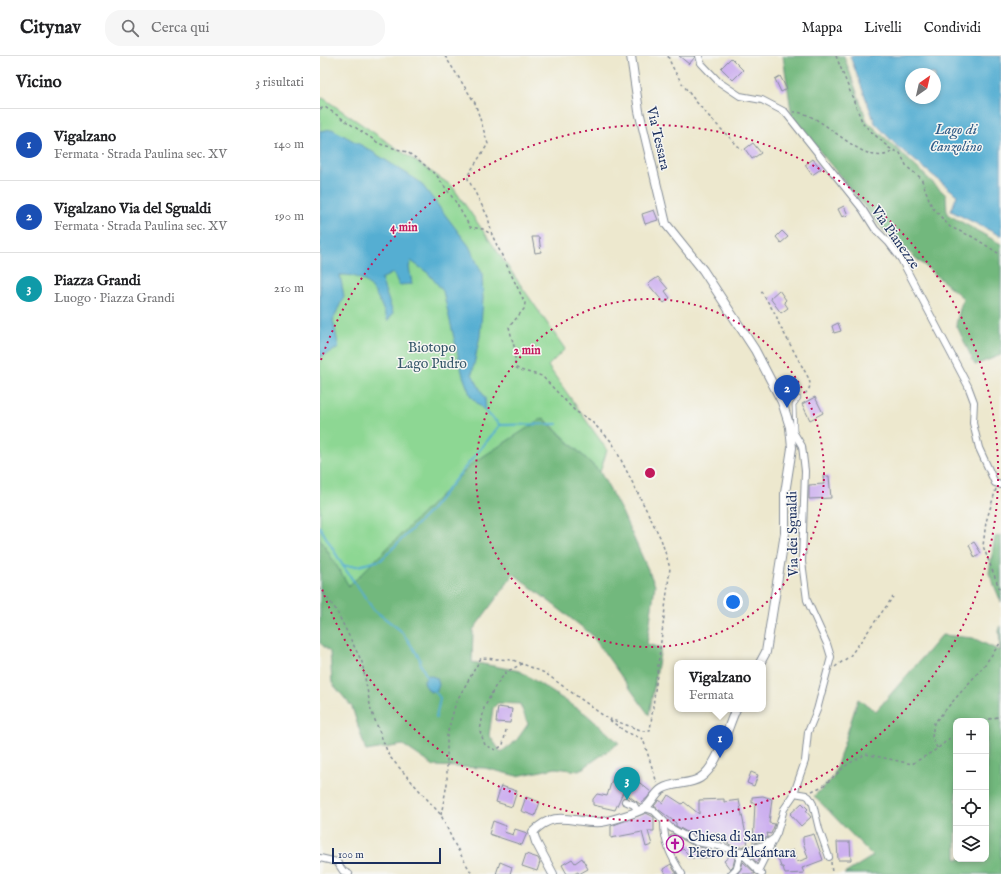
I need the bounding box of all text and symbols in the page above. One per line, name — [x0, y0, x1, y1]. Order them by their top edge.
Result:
search box — [105, 10, 385, 46]
text: Citynav — [20, 16, 81, 40]
icon: search — [119, 17, 141, 39]
text: Cerca qui — [151, 18, 210, 37]
text: Mappa — [802, 19, 842, 37]
text: Livelli — [864, 19, 902, 37]
text: Condividi — [924, 19, 981, 37]
north arrow — [905, 68, 941, 104]
text: Vicino — [16, 72, 62, 93]
text: 3 risultati — [255, 74, 304, 91]
street label: Via Tessara — [642, 104, 674, 173]
water label: Lago di Canzolino — [930, 120, 982, 156]
text: Vigalzano — [54, 127, 116, 146]
text: 1 — [27, 136, 31, 153]
text: 140 m — [274, 136, 304, 153]
text: Fermata · Strada Paulina sec. XV — [54, 146, 227, 163]
text: Vigalzano Via del Sgualdi — [54, 199, 211, 218]
street label: Via Pianezze — [866, 202, 924, 273]
text: 2 — [26, 208, 32, 225]
text: 190 m — [274, 208, 304, 225]
text: Fermata · Strada Paulina sec. XV — [54, 218, 227, 235]
text: 4 min — [390, 220, 418, 235]
text: Piazza Grandi — [54, 271, 141, 290]
text: 3 — [27, 280, 31, 297]
text: 210 m — [274, 280, 304, 297]
text: Luogo · Piazza Grandi — [54, 290, 175, 307]
park label: Biotopo Lago Pudro — [397, 339, 467, 373]
text: 2 min — [513, 343, 541, 358]
pin: 2 — [774, 375, 800, 408]
centre of rings — [643, 466, 657, 480]
street label: Via dei Sgualdi — [783, 491, 803, 578]
your location — [723, 592, 743, 612]
popup — [674, 660, 766, 712]
text: Vigalzano — [689, 668, 751, 687]
text: Fermata — [689, 687, 734, 704]
map controls — [953, 718, 989, 862]
button: + — [953, 718, 989, 754]
pin: 1 — [707, 725, 733, 758]
button: − — [953, 754, 989, 790]
pin: 3 — [614, 767, 640, 800]
button: locate — [953, 790, 989, 826]
button: layers — [953, 826, 989, 862]
place label: Chiesa di San Pietro di Alcántara — [688, 828, 797, 862]
church icon: Chiesa di San Pietro di Alcántara — [665, 834, 685, 854]
scale bar — [332, 846, 441, 865]
text: 100 m — [338, 848, 364, 862]

